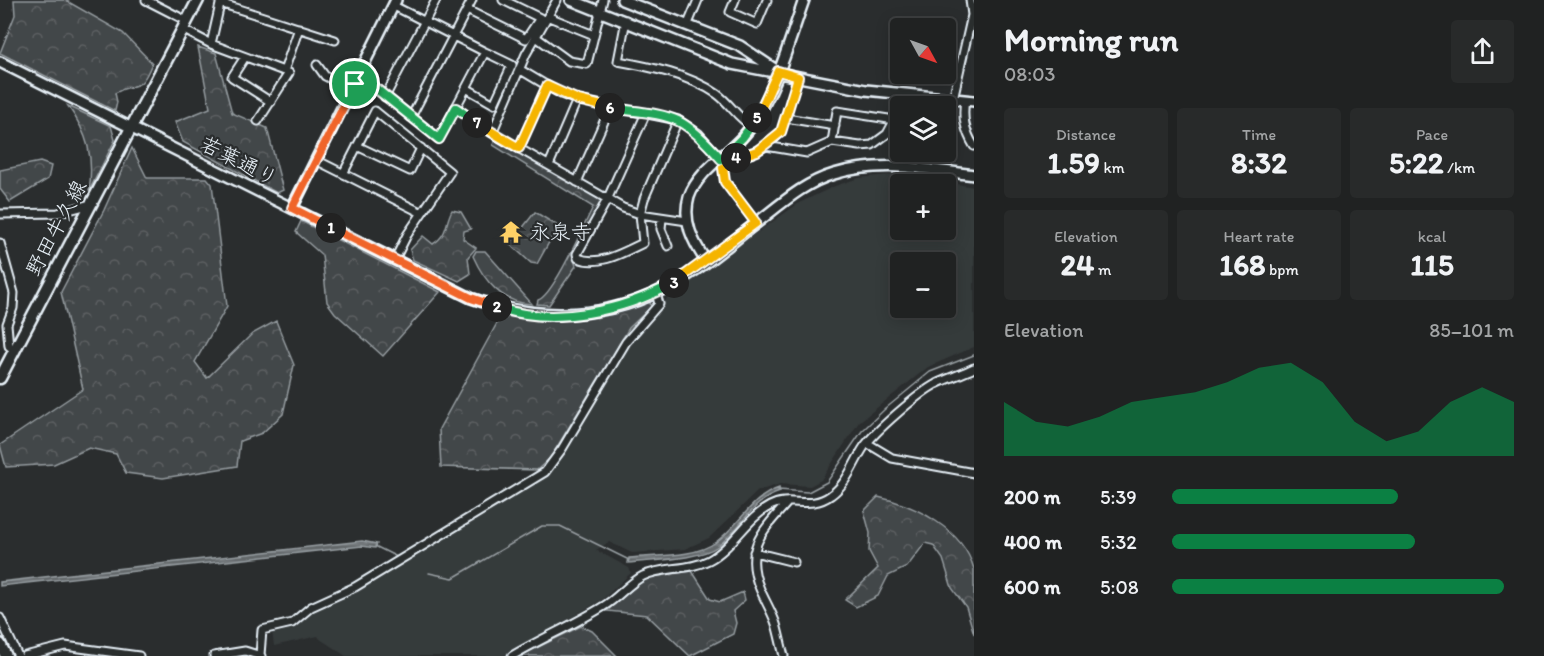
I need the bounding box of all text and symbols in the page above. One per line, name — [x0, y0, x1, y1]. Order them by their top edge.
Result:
north arrow — [890, 18, 956, 84]
map controls — [890, 18, 956, 318]
text: Morning run — [1004, 20, 1179, 59]
button: share — [1451, 20, 1514, 83]
pin — [329, 58, 380, 109]
text: 08:03 — [1004, 62, 1055, 86]
icon: arrive — [338, 67, 371, 100]
pin: 6 — [595, 93, 625, 123]
button: layers — [890, 96, 956, 162]
text: 6 — [606, 98, 614, 117]
pin: 5 — [742, 103, 772, 133]
pin: 7 — [462, 108, 492, 138]
text: 5 — [753, 108, 761, 127]
text: 7 — [473, 113, 481, 132]
text: Distance — [1056, 125, 1116, 144]
text: Time — [1242, 125, 1276, 144]
text: Pace — [1416, 125, 1448, 144]
street label: 若葉通り — [196, 130, 282, 191]
pin: 4 — [721, 143, 751, 173]
text: 1.59 — [1047, 144, 1100, 181]
text: 8:32 — [1231, 144, 1287, 181]
text: 5:22 — [1389, 144, 1444, 181]
text: 4 — [731, 148, 741, 167]
text: km — [1100, 158, 1125, 177]
text: /km — [1444, 158, 1475, 177]
button: + — [890, 174, 956, 240]
street label: 野田牛久線 — [20, 176, 91, 280]
pin: 1 — [316, 213, 346, 243]
text: 1 — [327, 218, 335, 237]
temple icon: 永泉寺 — [498, 219, 524, 245]
place label: 永泉寺 — [529, 219, 592, 244]
text: Elevation — [1054, 227, 1118, 246]
text: Heart rate — [1224, 227, 1294, 246]
text: kcal — [1418, 227, 1446, 246]
text: 24 — [1061, 246, 1094, 283]
text: 168 — [1219, 246, 1265, 283]
text: 115 — [1410, 246, 1454, 283]
button: − — [890, 252, 956, 318]
text: m — [1094, 260, 1111, 279]
text: bpm — [1265, 260, 1299, 279]
pin: 3 — [659, 268, 689, 298]
text: 3 — [670, 273, 678, 292]
pin: 2 — [482, 292, 512, 322]
text: 2 — [493, 297, 501, 316]
text: Elevation — [1004, 318, 1083, 342]
text: 85–101 m — [1429, 318, 1514, 342]
text: 200 m — [1004, 485, 1060, 509]
text: 5:39 — [1100, 485, 1137, 509]
text: 400 m — [1004, 530, 1062, 554]
text: 5:32 — [1100, 530, 1137, 554]
text: 600 m — [1004, 575, 1061, 599]
text: 5:08 — [1100, 575, 1139, 599]

